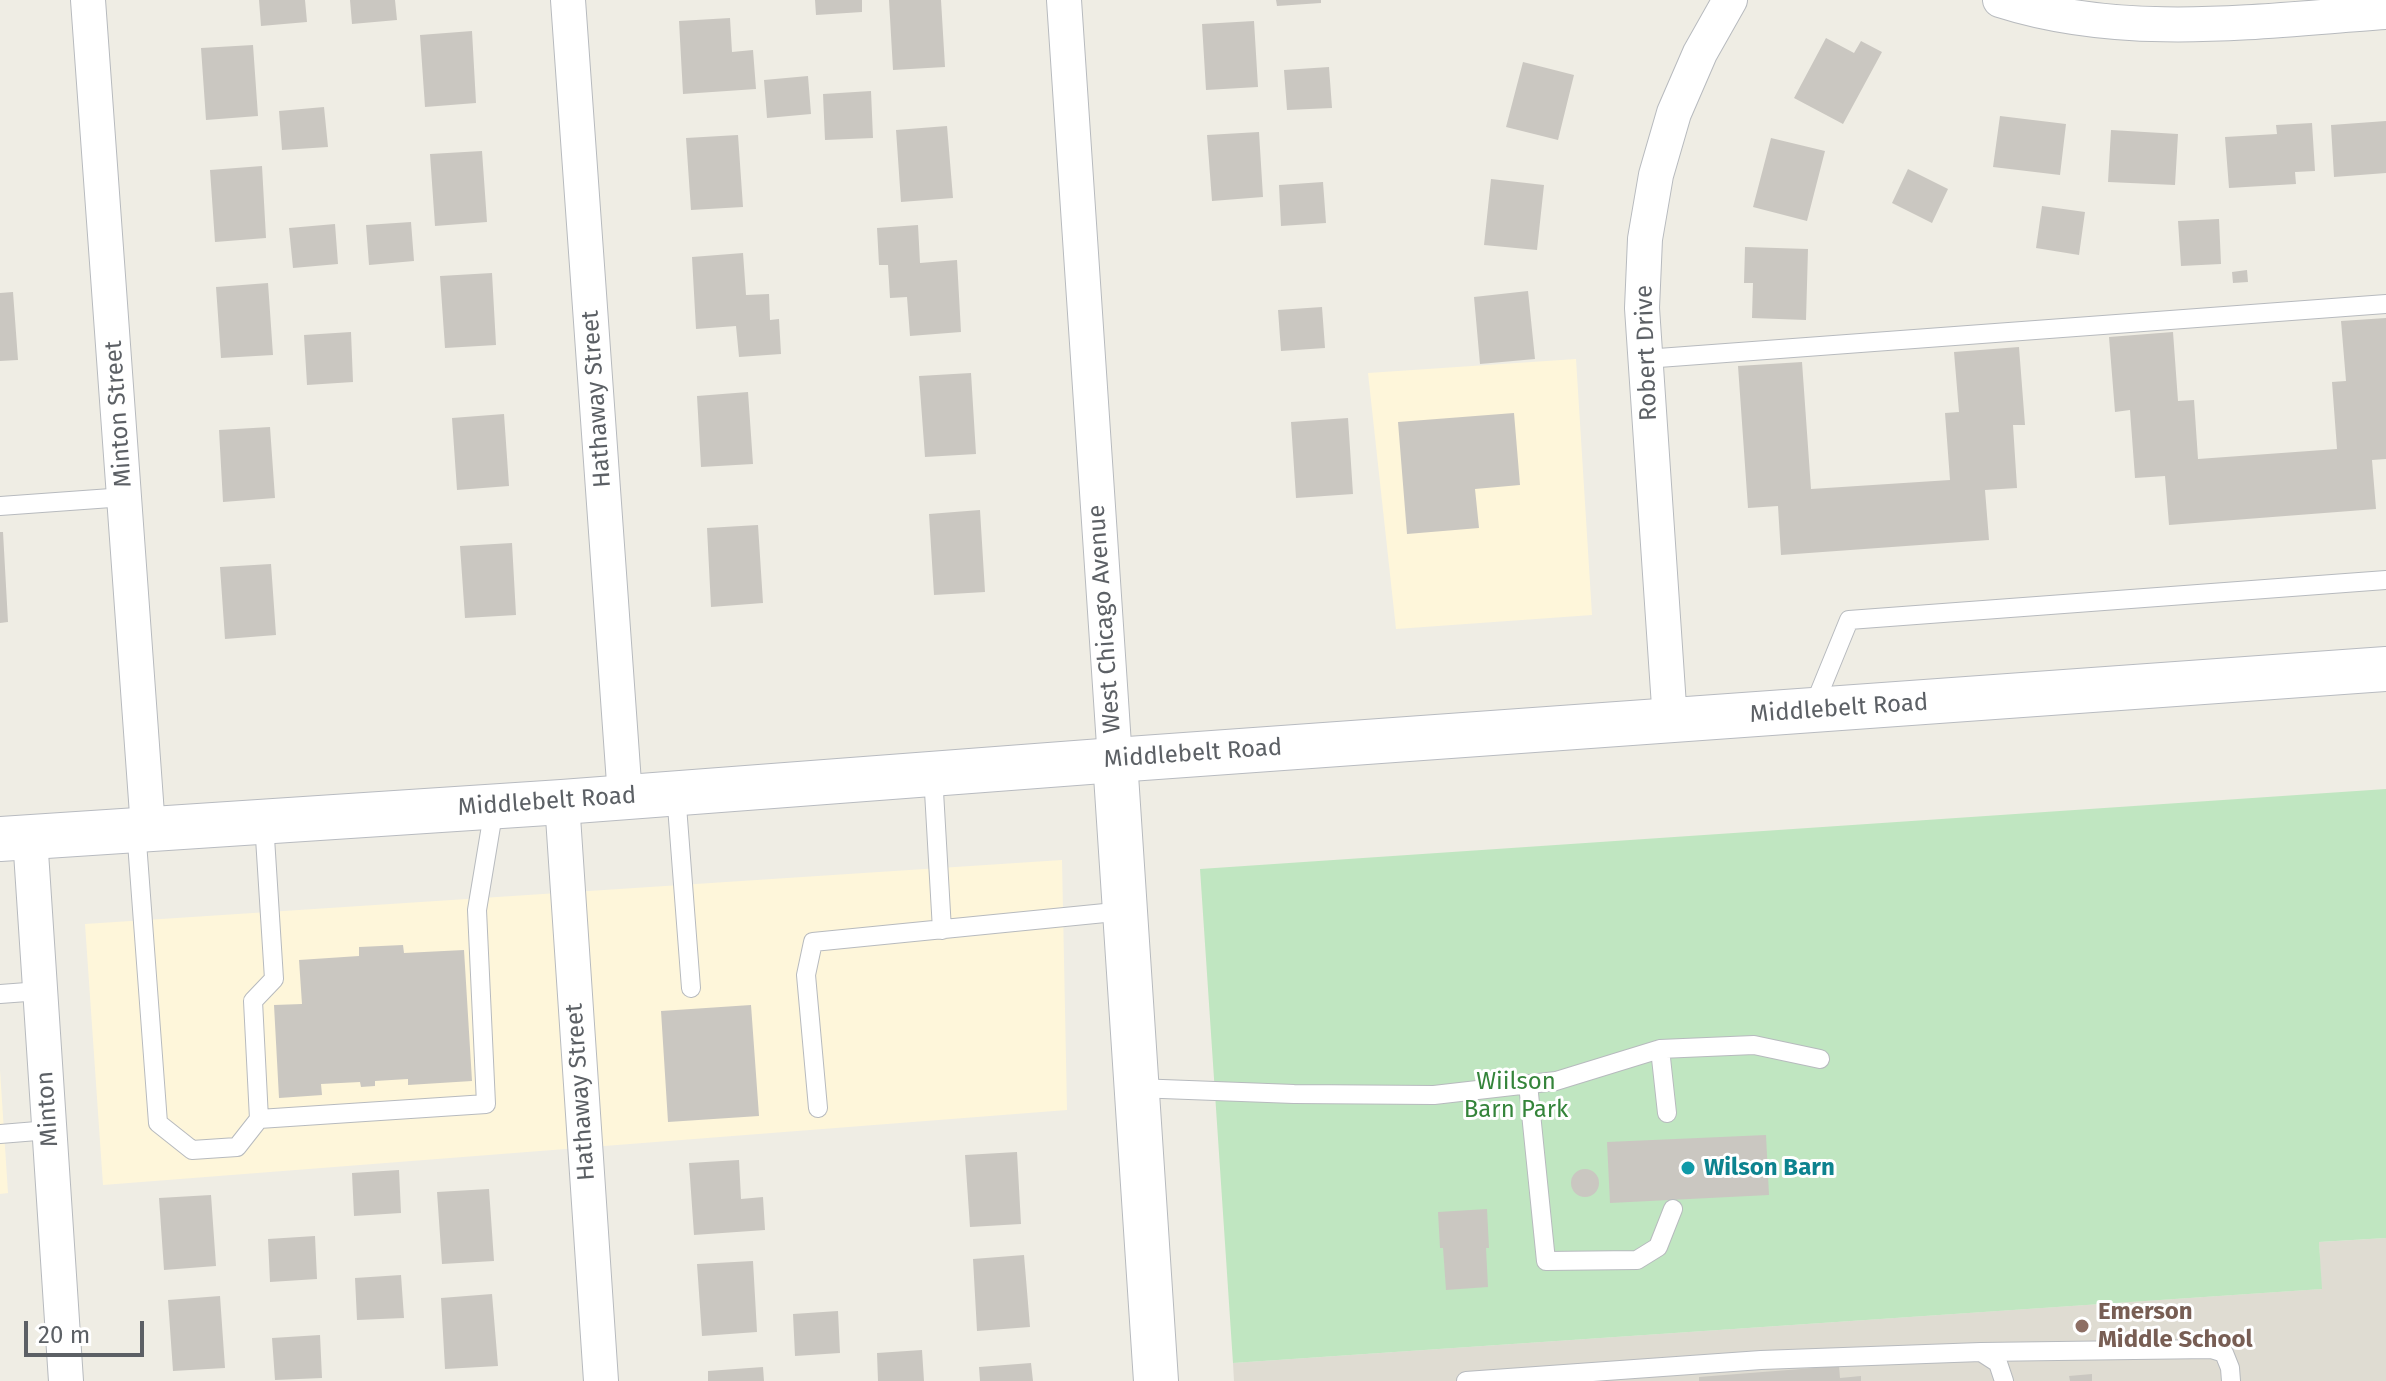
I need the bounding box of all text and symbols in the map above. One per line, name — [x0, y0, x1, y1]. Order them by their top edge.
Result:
street label: Robert Drive — [1630, 284, 1664, 422]
street label: Hathaway Street — [576, 309, 618, 489]
street label: Minton Street — [99, 339, 139, 489]
street label: West Chicago Avenue — [1083, 504, 1127, 734]
street label: Middlebelt Road — [1749, 688, 1929, 730]
street label: Middlebelt Road — [1103, 733, 1283, 775]
street label: Middlebelt Road — [457, 781, 637, 823]
street label: Hathaway Street — [560, 1002, 602, 1182]
park label: Wiilson Barn Park — [1464, 1068, 1568, 1124]
street label: Minton — [31, 1070, 65, 1148]
place label: Wilson Barn — [1704, 1154, 1835, 1182]
marker: Wilson Barn — [1679, 1159, 1697, 1177]
place label: Emerson Middle School — [2098, 1298, 2253, 1354]
scale bar — [28, 1305, 148, 1355]
marker: Emerson Middle School — [2073, 1317, 2091, 1335]
text: 20 m — [38, 1321, 90, 1349]

